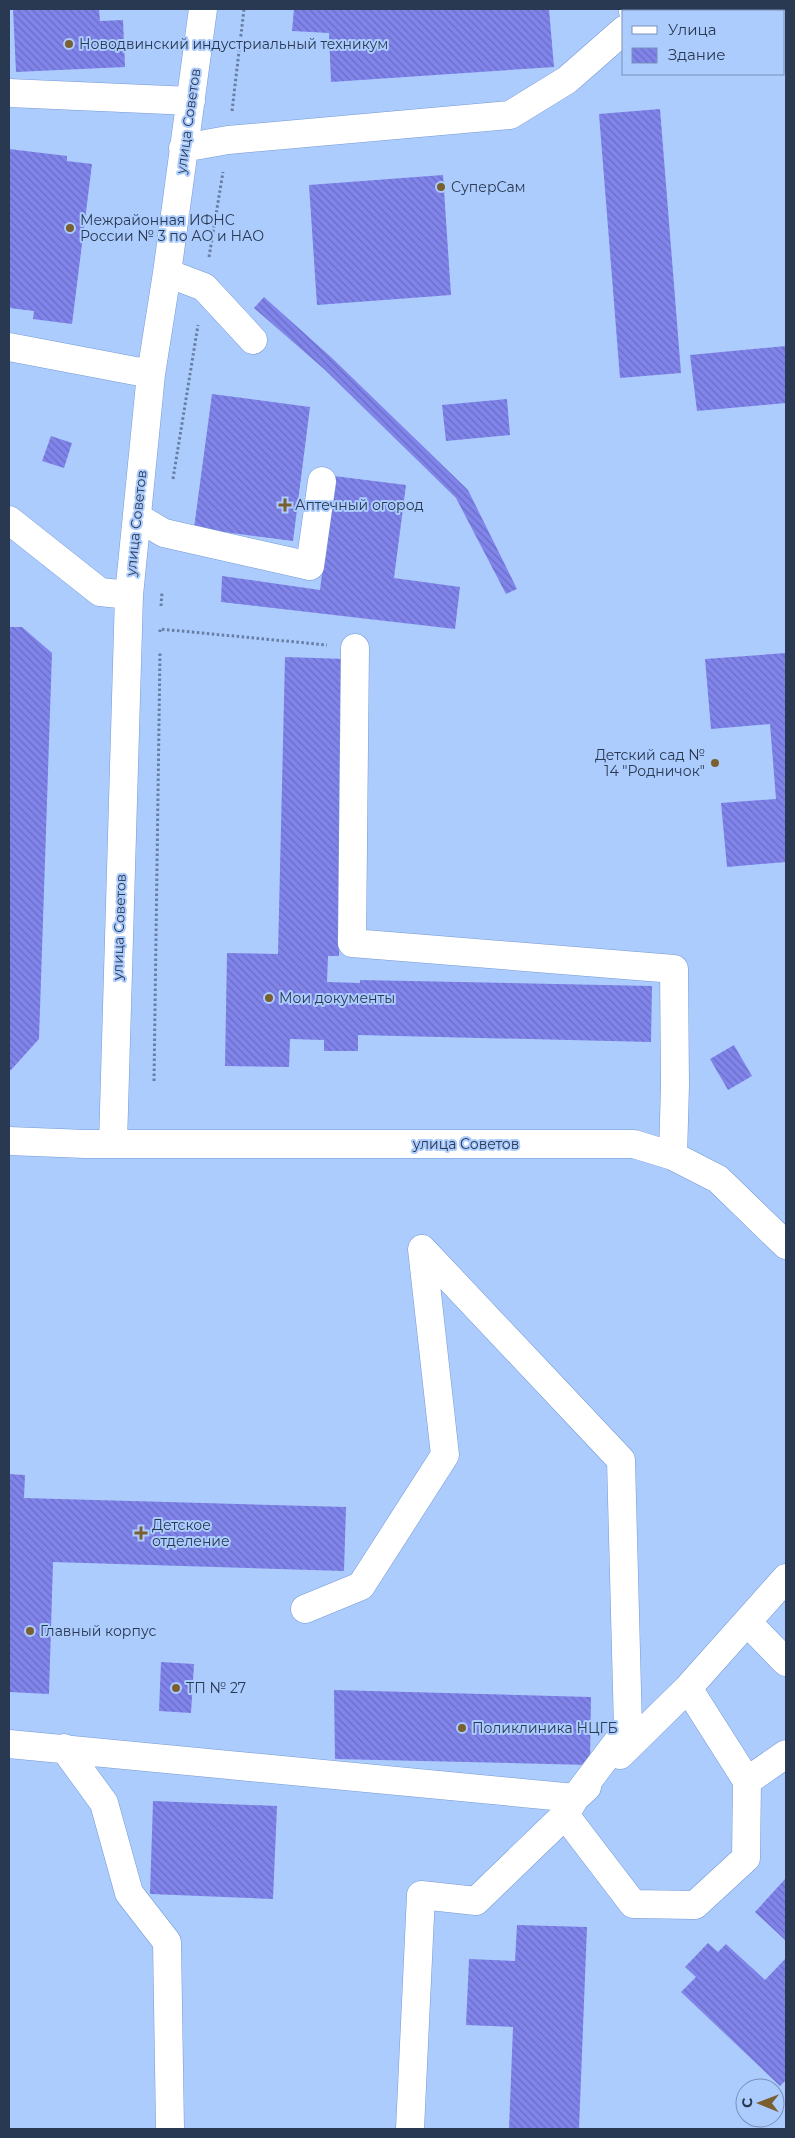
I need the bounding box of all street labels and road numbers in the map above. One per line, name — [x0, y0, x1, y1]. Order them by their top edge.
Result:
street label: улица Советов — [172, 67, 204, 176]
street label: улица Советов — [121, 469, 151, 578]
street label: улица Советов — [108, 873, 130, 982]
street label: улица Советов — [412, 1135, 519, 1153]

